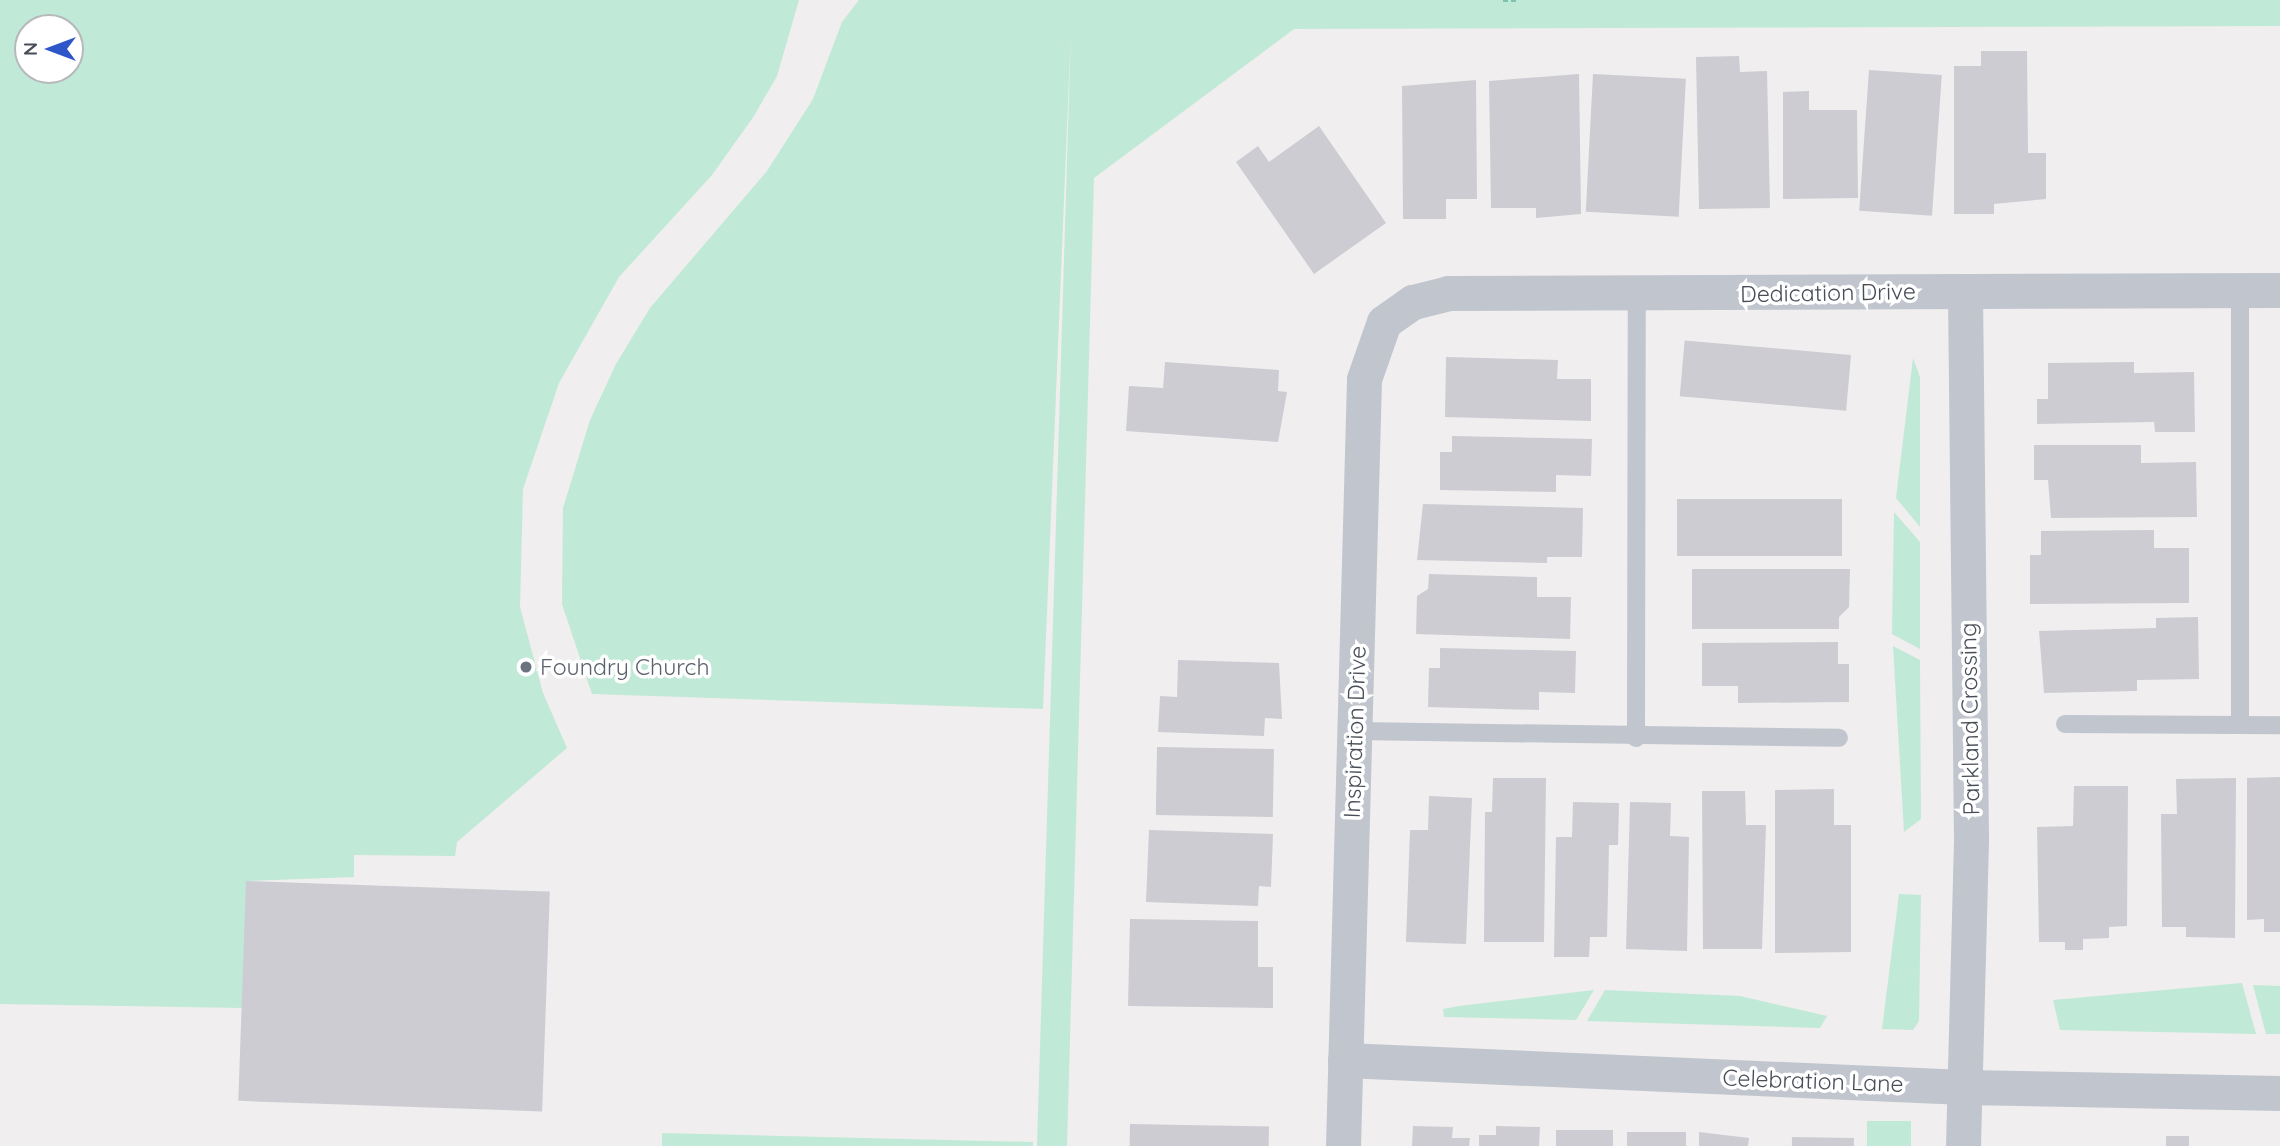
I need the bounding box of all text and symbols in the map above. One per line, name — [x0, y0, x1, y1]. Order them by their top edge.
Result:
north arrow — [14, 14, 84, 84]
text: N — [18, 42, 42, 56]
street label: Dedication Drive — [1740, 278, 1916, 308]
street label: Parkland Crossing — [1955, 622, 1985, 816]
street label: Inspiration Drive — [1338, 645, 1372, 819]
place label: Foundry Church — [540, 653, 710, 681]
marker: Foundry Church — [518, 659, 534, 675]
street label: Celebration Lane — [1722, 1064, 1904, 1098]

